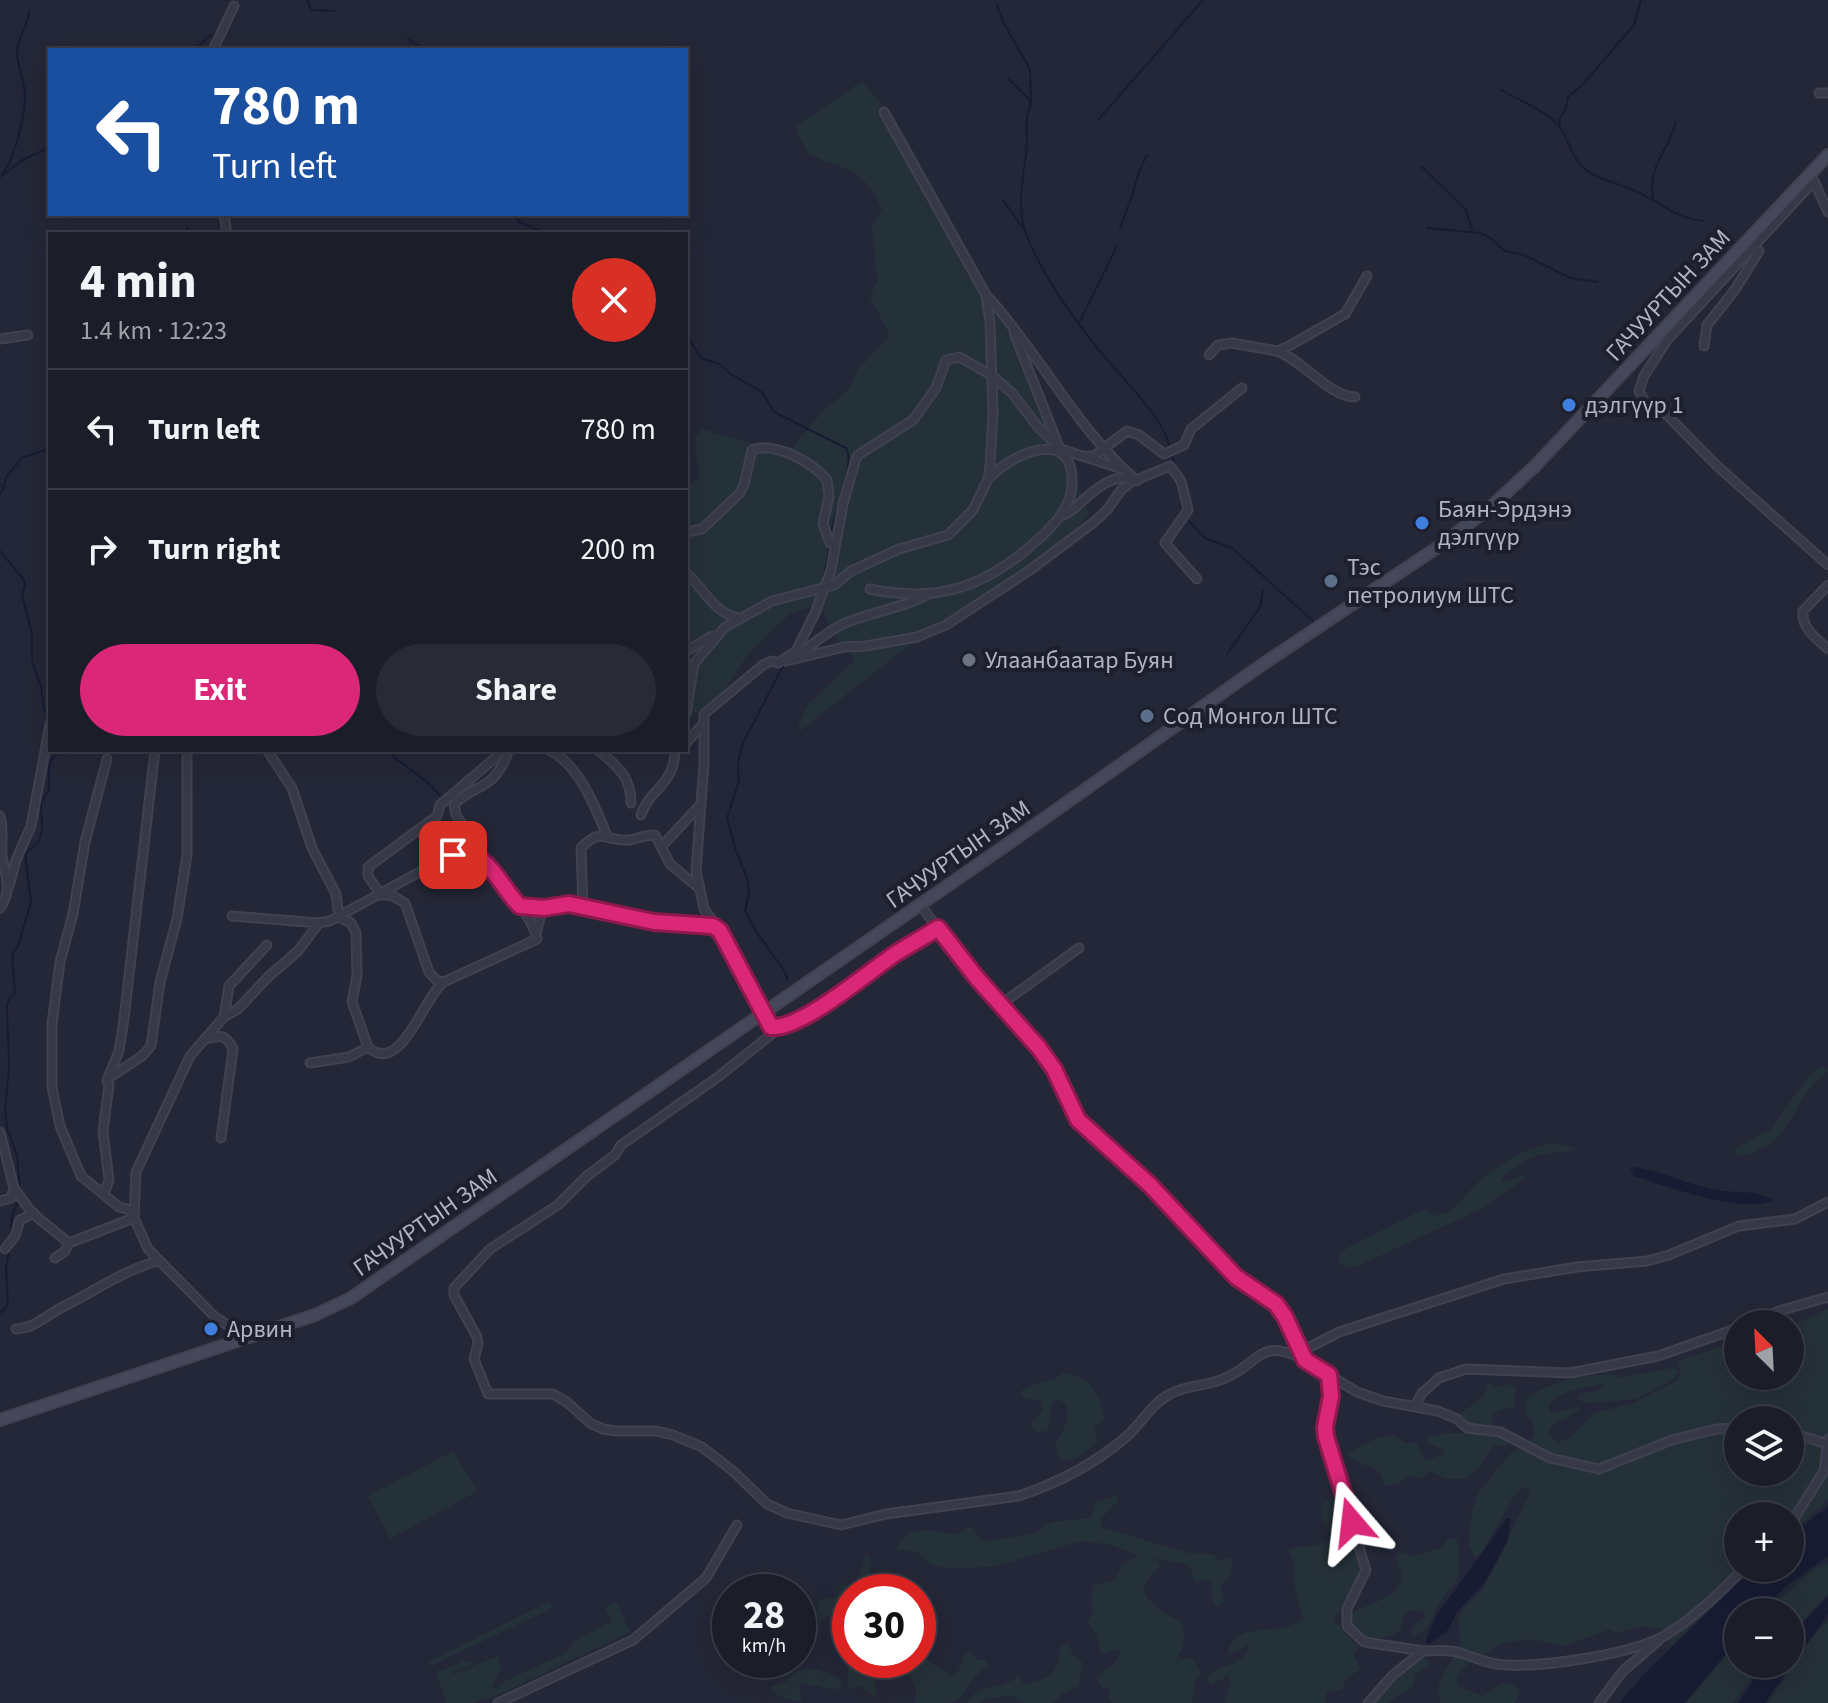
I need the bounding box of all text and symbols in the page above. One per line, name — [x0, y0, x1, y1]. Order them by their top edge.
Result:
text: 780 m — [212, 67, 360, 146]
icon: left — [80, 80, 184, 184]
text: Turn left — [212, 141, 337, 192]
street label: ГАЧУУРТЫН ЗАМ — [1598, 221, 1739, 369]
text: 4 min — [80, 248, 197, 316]
button: close — [572, 258, 656, 342]
text: 1.4 km · 12:23 — [80, 312, 227, 349]
place label: дэлгүүр 1 — [1585, 388, 1684, 423]
marker: дэлгүүр 1 — [1560, 396, 1578, 414]
icon: left — [80, 407, 124, 451]
text: Turn left — [148, 408, 260, 451]
text: 780 m — [580, 408, 656, 451]
place label: Баян-Эрдэнэ дэлгүүр — [1438, 492, 1572, 555]
marker: Баян-Эрдэнэ дэлгүүр — [1413, 514, 1431, 532]
icon: right — [80, 527, 124, 571]
text: Turn right — [148, 528, 280, 571]
text: 200 m — [580, 528, 656, 571]
place label: Тэс петролиум ШТС — [1347, 550, 1514, 613]
marker: Тэс петролиум ШТС — [1322, 572, 1340, 590]
place label: Улаанбаатар Буян — [985, 643, 1174, 678]
button: Exit — [80, 644, 360, 736]
button: Share — [376, 644, 656, 736]
marker: Улаанбаатар Буян — [960, 651, 978, 669]
place label: Сод Монгол ШТС — [1163, 699, 1338, 734]
marker: Сод Монгол ШТС — [1138, 707, 1156, 725]
street label: ГАЧУУРТЫН ЗАМ — [879, 791, 1038, 917]
pin — [419, 821, 487, 889]
icon: arrive — [431, 833, 475, 877]
street label: ГАЧУУРТЫН ЗАМ — [346, 1159, 505, 1285]
north arrow — [1724, 1310, 1804, 1390]
map controls — [1724, 1310, 1804, 1678]
place label: Арвин — [227, 1312, 293, 1347]
marker: Арвин — [202, 1320, 220, 1338]
button: layers — [1724, 1406, 1804, 1486]
position arrow — [1310, 1480, 1394, 1564]
button: + — [1724, 1502, 1804, 1582]
speed limit sign: 30 — [832, 1574, 936, 1678]
text: 28 — [743, 1587, 785, 1644]
button: − — [1724, 1598, 1804, 1678]
text: km/h — [742, 1632, 786, 1660]

